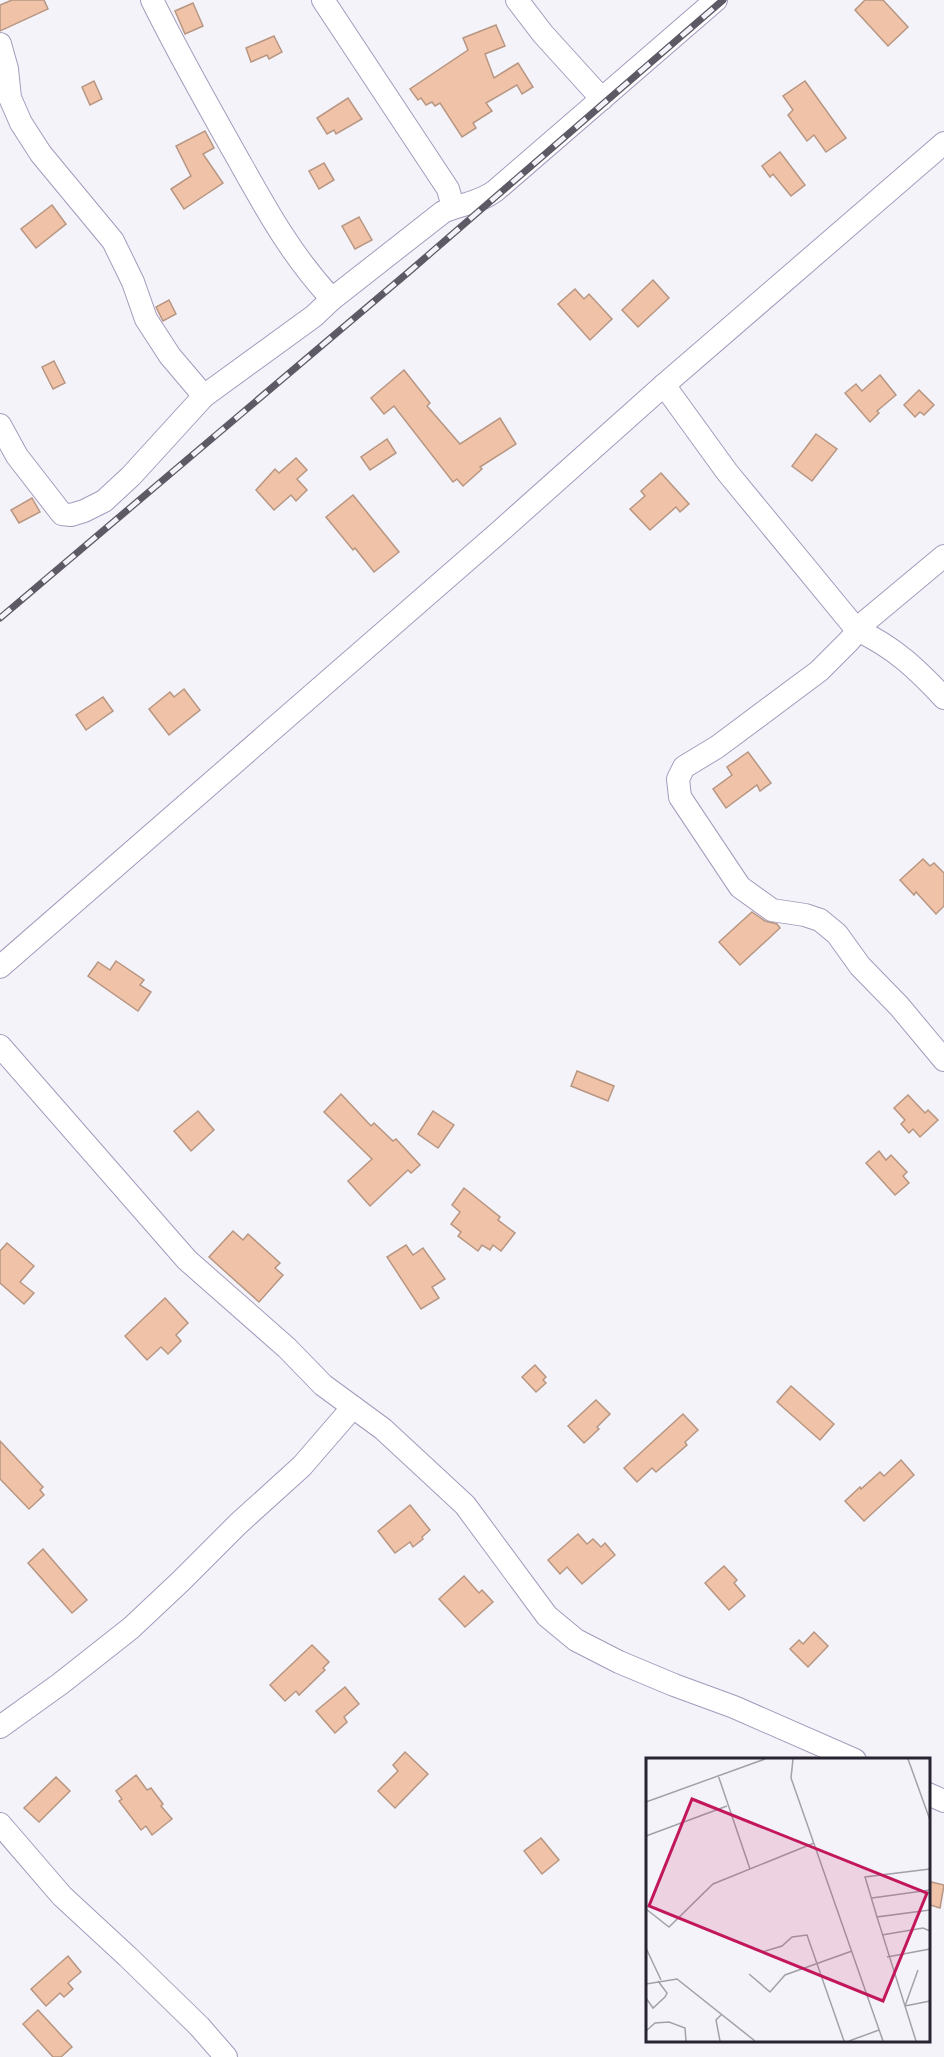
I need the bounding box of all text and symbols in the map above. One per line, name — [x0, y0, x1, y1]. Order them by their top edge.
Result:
inset map — [646, 1758, 929, 2042]

